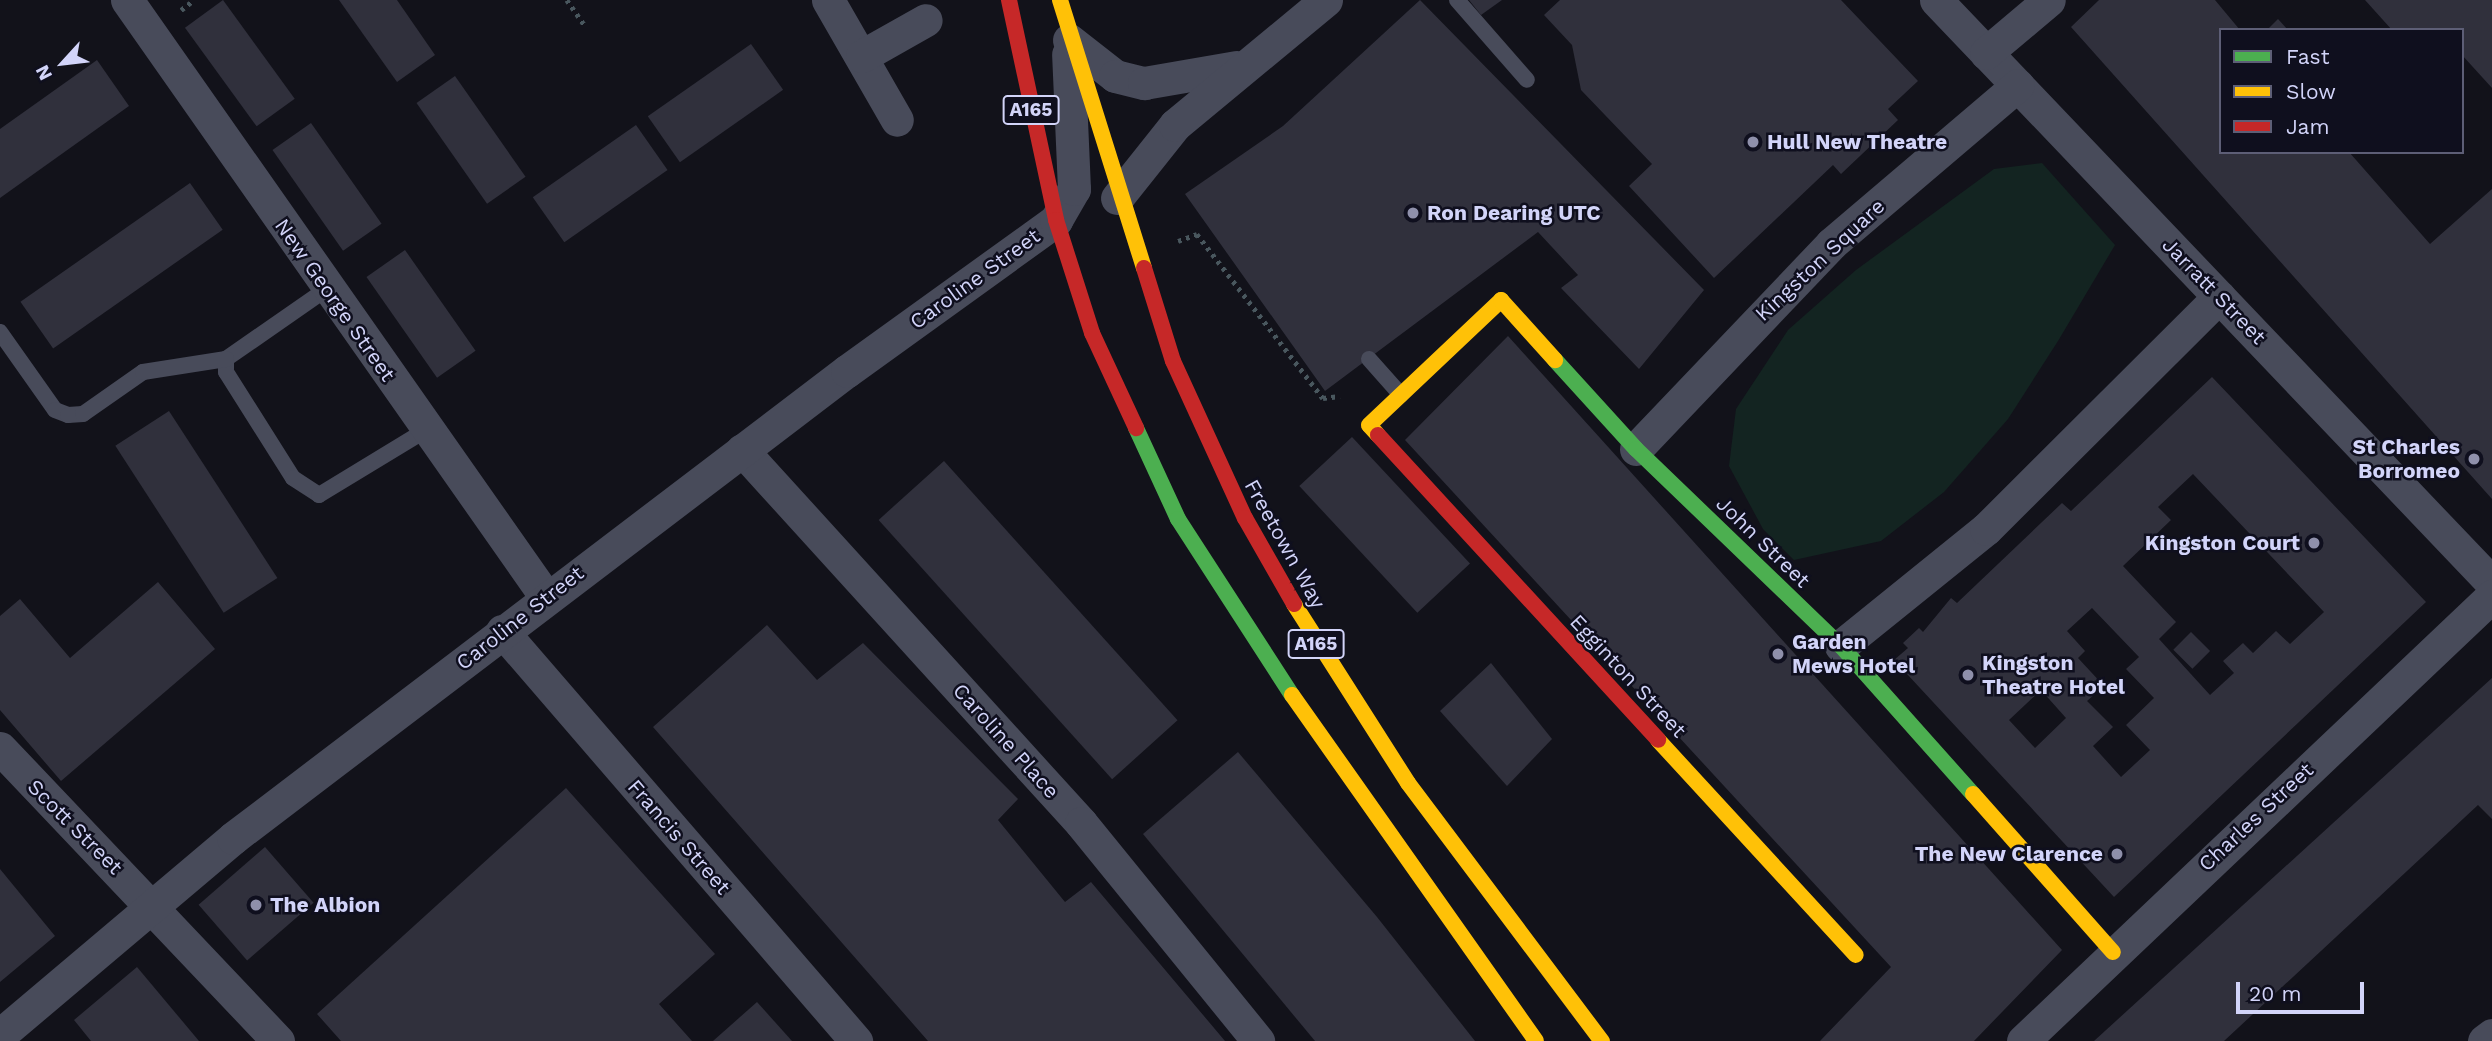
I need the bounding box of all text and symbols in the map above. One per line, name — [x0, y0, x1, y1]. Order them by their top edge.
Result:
north arrow — [28, 28, 98, 98]
legend — [2219, 28, 2464, 154]
text: Fast — [2286, 44, 2330, 69]
text: N — [30, 61, 57, 84]
text: Slow — [2286, 79, 2336, 104]
road number: A165 — [1001, 94, 1061, 125]
text: Jam — [2286, 114, 2329, 139]
place label: Hull New Theatre — [1767, 129, 1948, 155]
marker: Hull New Theatre — [1745, 134, 1761, 150]
street label: Kingston Square — [1750, 194, 1890, 326]
place label: Ron Dearing UTC — [1427, 200, 1601, 226]
marker: Ron Dearing UTC — [1405, 205, 1421, 221]
street label: New George Street — [269, 214, 401, 386]
street label: Caroline Street — [905, 223, 1045, 335]
street label: Jarratt Street — [2157, 232, 2271, 350]
place label: St Charles Borromeo — [2353, 434, 2460, 484]
marker: St Charles Borromeo — [2466, 451, 2482, 467]
street label: Freetown Way — [1239, 475, 1331, 613]
street label: John Street — [1711, 491, 1815, 593]
place label: Kingston Court — [2145, 530, 2300, 556]
marker: Kingston Court — [2306, 535, 2322, 551]
street label: Caroline Street — [451, 560, 589, 676]
street label: Egginton Street — [1565, 609, 1691, 743]
road number: A165 — [1286, 628, 1346, 660]
place label: Garden Mews Hotel — [1792, 629, 1915, 679]
marker: Garden Mews Hotel — [1770, 646, 1786, 662]
place label: Kingston Theatre Hotel — [1982, 650, 2125, 700]
marker: Kingston Theatre Hotel — [1960, 667, 1976, 683]
street label: Caroline Place — [948, 678, 1064, 804]
street label: Charles Street — [2193, 757, 2319, 877]
street label: Scott Street — [22, 774, 128, 880]
street label: Francis Street — [622, 774, 736, 900]
place label: The New Clarence — [1914, 841, 2103, 867]
marker: The New Clarence — [2109, 846, 2125, 862]
place label: The Albion — [270, 892, 381, 918]
marker: The Albion — [248, 897, 264, 913]
scale bar — [2240, 968, 2368, 1012]
text: 20 m — [2249, 981, 2301, 1006]

